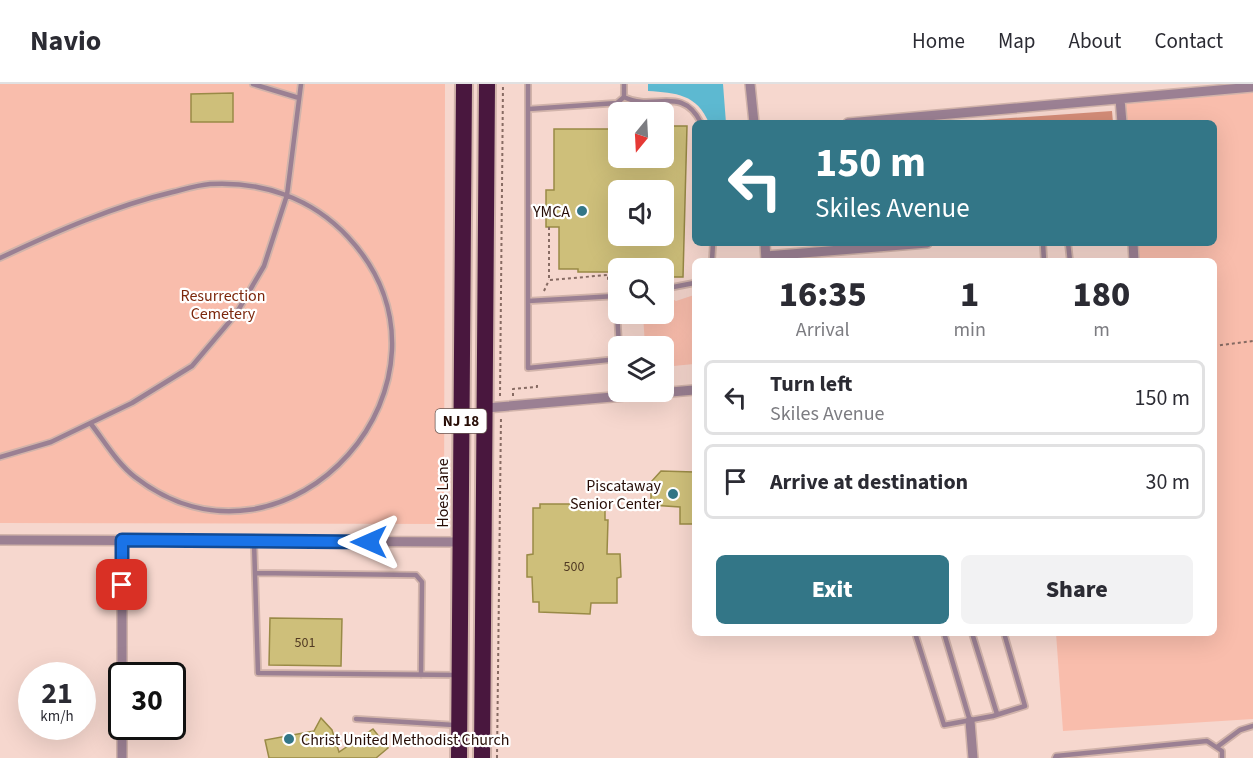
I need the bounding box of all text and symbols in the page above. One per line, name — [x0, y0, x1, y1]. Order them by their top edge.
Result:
text: Navio — [30, 21, 101, 61]
text: Home — [912, 26, 965, 56]
text: Map — [998, 26, 1036, 56]
text: About — [1069, 26, 1121, 56]
text: Contact — [1154, 26, 1223, 56]
north arrow — [608, 102, 674, 168]
map controls — [608, 102, 674, 402]
text: 150 m — [815, 133, 926, 193]
icon: left — [716, 144, 794, 222]
button: sound — [608, 180, 674, 246]
text: Skiles Avenue — [815, 189, 970, 228]
place label: YMCA — [532, 201, 570, 223]
marker: YMCA — [575, 204, 589, 218]
button: search — [608, 258, 674, 324]
text: 16:35 — [779, 269, 867, 320]
text: 1 — [960, 269, 979, 320]
text: 180 — [1073, 269, 1130, 320]
park label: Resurrection Cemetery — [180, 285, 266, 325]
text: Arrival — [796, 316, 850, 344]
text: min — [953, 316, 986, 344]
text: m — [1093, 316, 1110, 344]
button: layers — [608, 336, 674, 402]
text: Turn left — [770, 368, 852, 400]
icon: left — [719, 381, 752, 414]
text: 150 m — [1135, 382, 1190, 414]
text: Skiles Avenue — [770, 400, 885, 428]
road number: NJ 18 — [436, 409, 486, 433]
street label: Hoes Lane — [432, 458, 454, 528]
icon: arrive — [719, 465, 752, 498]
text: Arrive at destination — [770, 466, 968, 498]
text: 30 m — [1145, 466, 1190, 498]
place label: Piscataway Senior Center — [570, 475, 662, 515]
marker: Piscataway Senior Center — [666, 487, 680, 501]
position arrow — [337, 510, 401, 574]
button: Exit — [716, 555, 949, 624]
button: Share — [961, 555, 1193, 624]
house number: 500 — [564, 557, 584, 577]
pin — [96, 559, 147, 610]
icon: arrive — [105, 568, 138, 601]
house number: 501 — [295, 633, 315, 653]
speed limit sign: 30 — [108, 662, 186, 740]
text: 21 — [41, 672, 73, 715]
text: km/h — [40, 706, 74, 727]
place label: Christ United Methodist Church — [301, 729, 509, 751]
marker: Christ United Methodist Church — [282, 732, 296, 746]

